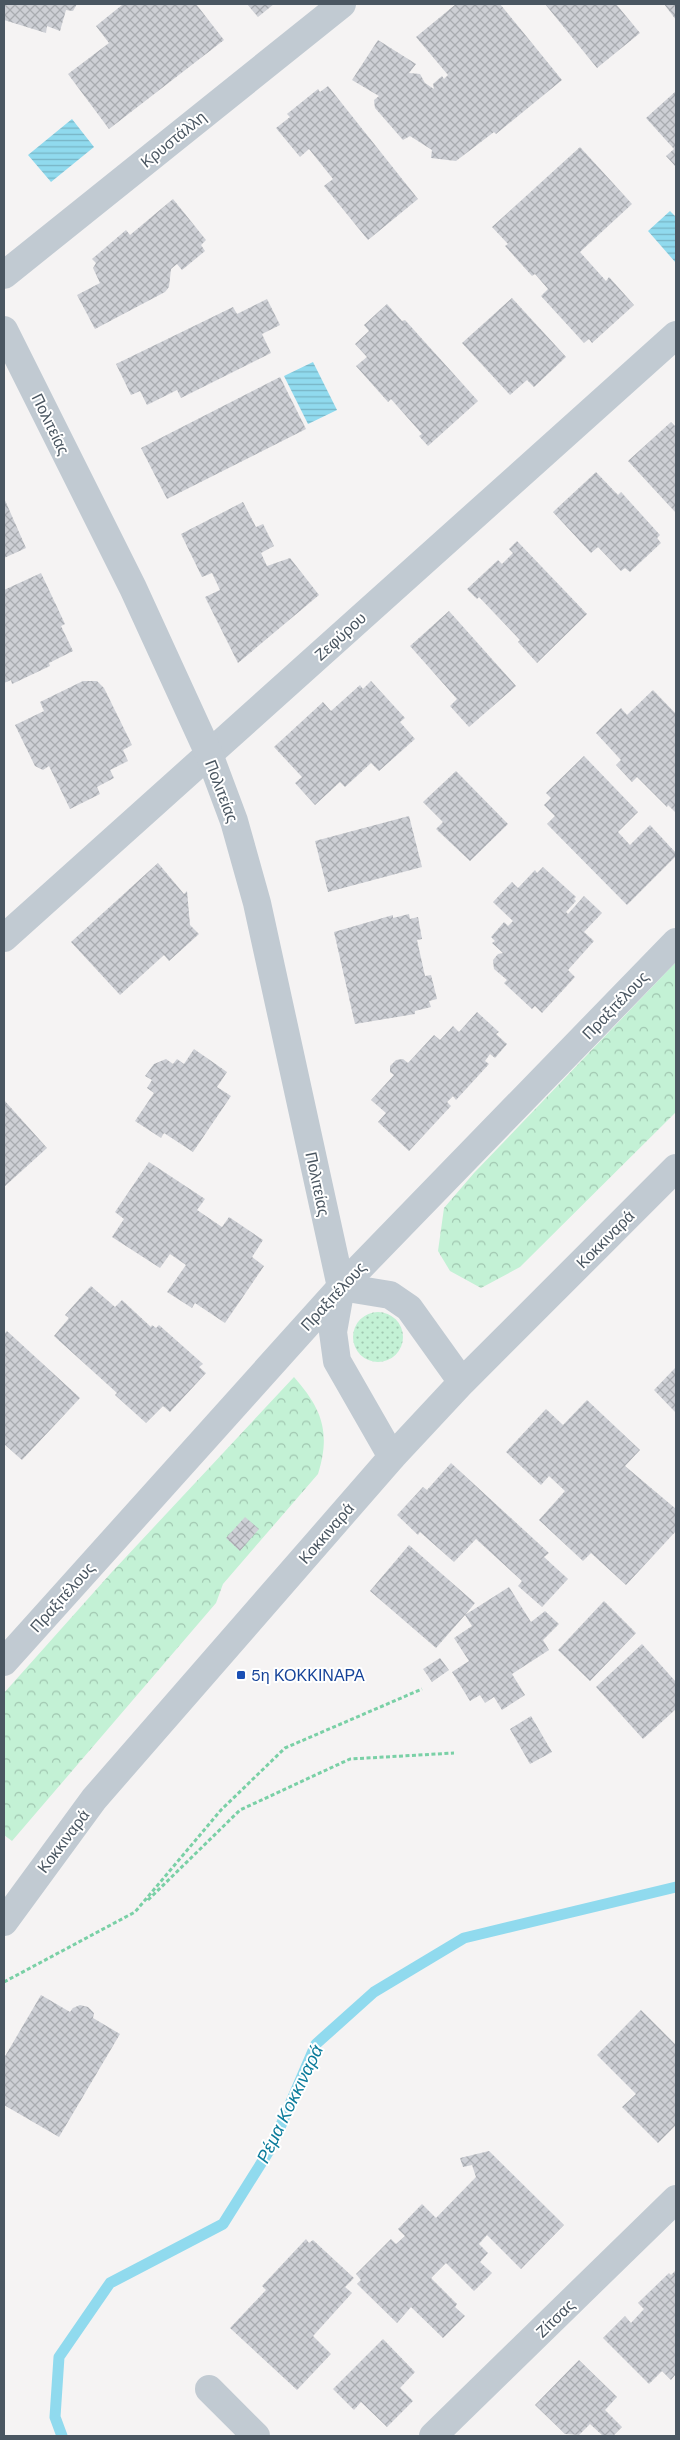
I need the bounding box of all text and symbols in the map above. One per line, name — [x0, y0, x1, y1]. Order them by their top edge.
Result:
street label: Κρυστάλλη — [136, 106, 210, 172]
street label: Πολιτείας — [27, 390, 75, 459]
street label: Ζεφύρου — [310, 608, 371, 665]
street label: Πολιτείας — [200, 757, 243, 826]
street label: Πραξιτέλους — [578, 966, 653, 1044]
street label: Πολιτείας — [300, 1150, 335, 1219]
street label: Κοκκιναρά — [572, 1206, 639, 1273]
street label: Πραξιτέλους — [296, 1257, 371, 1335]
street label: Κοκκιναρά — [294, 1498, 359, 1568]
street label: Πραξιτέλους — [25, 1558, 100, 1637]
place label: 5η ΚΟΚΚΙΝΑΡΑ — [251, 1665, 365, 1686]
marker: 5η ΚΟΚΚΙΝΑΡΑ — [235, 1669, 247, 1681]
street label: Κοκκιναρά — [33, 1805, 94, 1877]
water label: Ρέμα Κοκκιναρά — [251, 2040, 329, 2167]
street label: Ζίτσας — [531, 2295, 579, 2342]

